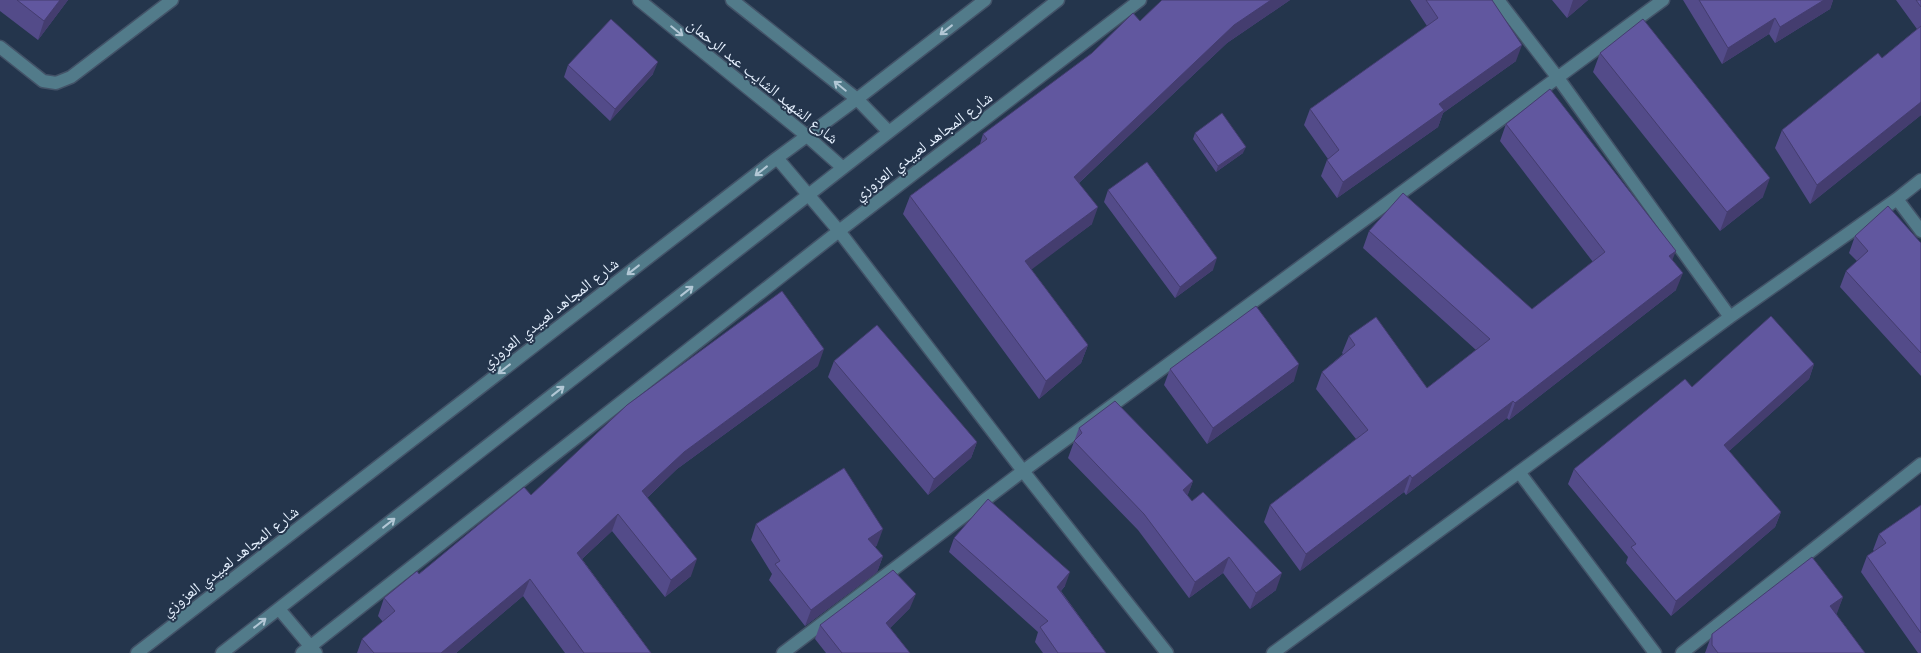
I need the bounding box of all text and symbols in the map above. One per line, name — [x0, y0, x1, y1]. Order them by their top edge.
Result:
street label: شارع الشهيد الشايب عبد الرحمان — [683, 13, 843, 149]
one-way arrow — [670, 25, 683, 36]
one-way arrow — [939, 25, 953, 35]
one-way arrow — [834, 81, 847, 92]
street label: شارع المجاهد لعبيدي العزوزي — [849, 87, 998, 207]
one-way arrow — [755, 165, 768, 176]
street label: شارع المجاهد لعبيدي العزوزي — [477, 253, 624, 375]
one-way arrow — [626, 264, 639, 275]
one-way arrow — [680, 286, 693, 297]
one-way arrow — [498, 364, 511, 375]
one-way arrow — [551, 386, 564, 397]
street label: شارع المجاهد لعبيدي العزوزي — [157, 501, 304, 623]
one-way arrow — [382, 518, 395, 529]
one-way arrow — [253, 618, 267, 628]

